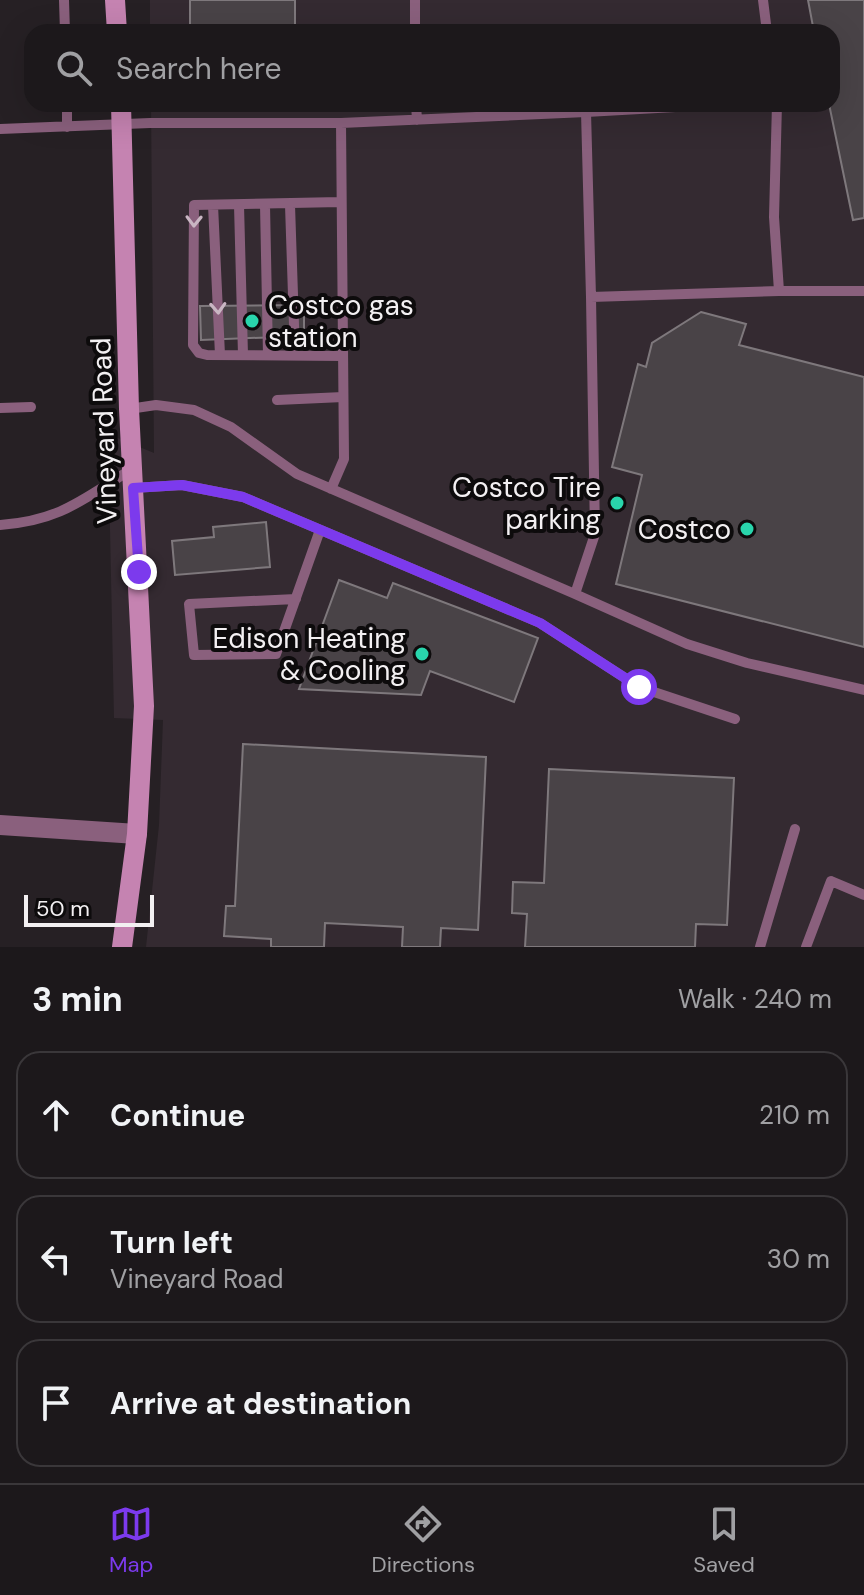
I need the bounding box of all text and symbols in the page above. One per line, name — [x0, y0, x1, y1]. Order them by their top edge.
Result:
search box — [24, 24, 840, 112]
icon: search — [52, 46, 96, 90]
text: Search here — [116, 49, 282, 88]
one-way arrow — [185, 215, 203, 228]
place label: Costco gas station — [268, 287, 414, 356]
one-way arrow — [209, 302, 226, 315]
marker: Costco gas station — [243, 312, 261, 330]
street label: Vineyard Road — [82, 337, 126, 525]
place label: Costco Tire parking — [452, 469, 601, 538]
marker: Costco Tire parking — [608, 494, 626, 512]
place label: Costco — [638, 511, 731, 548]
marker: Costco — [738, 520, 756, 538]
route end — [121, 554, 157, 590]
place label: Edison Heating & Cooling — [213, 620, 406, 689]
marker: Edison Heating & Cooling — [413, 645, 431, 663]
route start — [621, 669, 657, 705]
scale bar — [24, 891, 154, 927]
text: 50 m — [36, 894, 90, 923]
text: 3 min — [32, 977, 123, 1022]
text: Walk · 240 m — [678, 982, 832, 1016]
icon: ahead — [34, 1093, 78, 1137]
text: Continue — [110, 1096, 245, 1135]
text: 210 m — [759, 1098, 830, 1132]
text: Turn left — [110, 1223, 233, 1262]
icon: left — [34, 1237, 78, 1281]
text: 30 m — [767, 1242, 830, 1276]
text: Vineyard Road — [110, 1262, 283, 1296]
icon: arrive — [34, 1381, 78, 1425]
text: Arrive at destination — [110, 1384, 411, 1423]
tab: Map — [109, 1502, 153, 1579]
tab: Directions — [372, 1502, 475, 1579]
tab: Saved — [693, 1502, 755, 1579]

